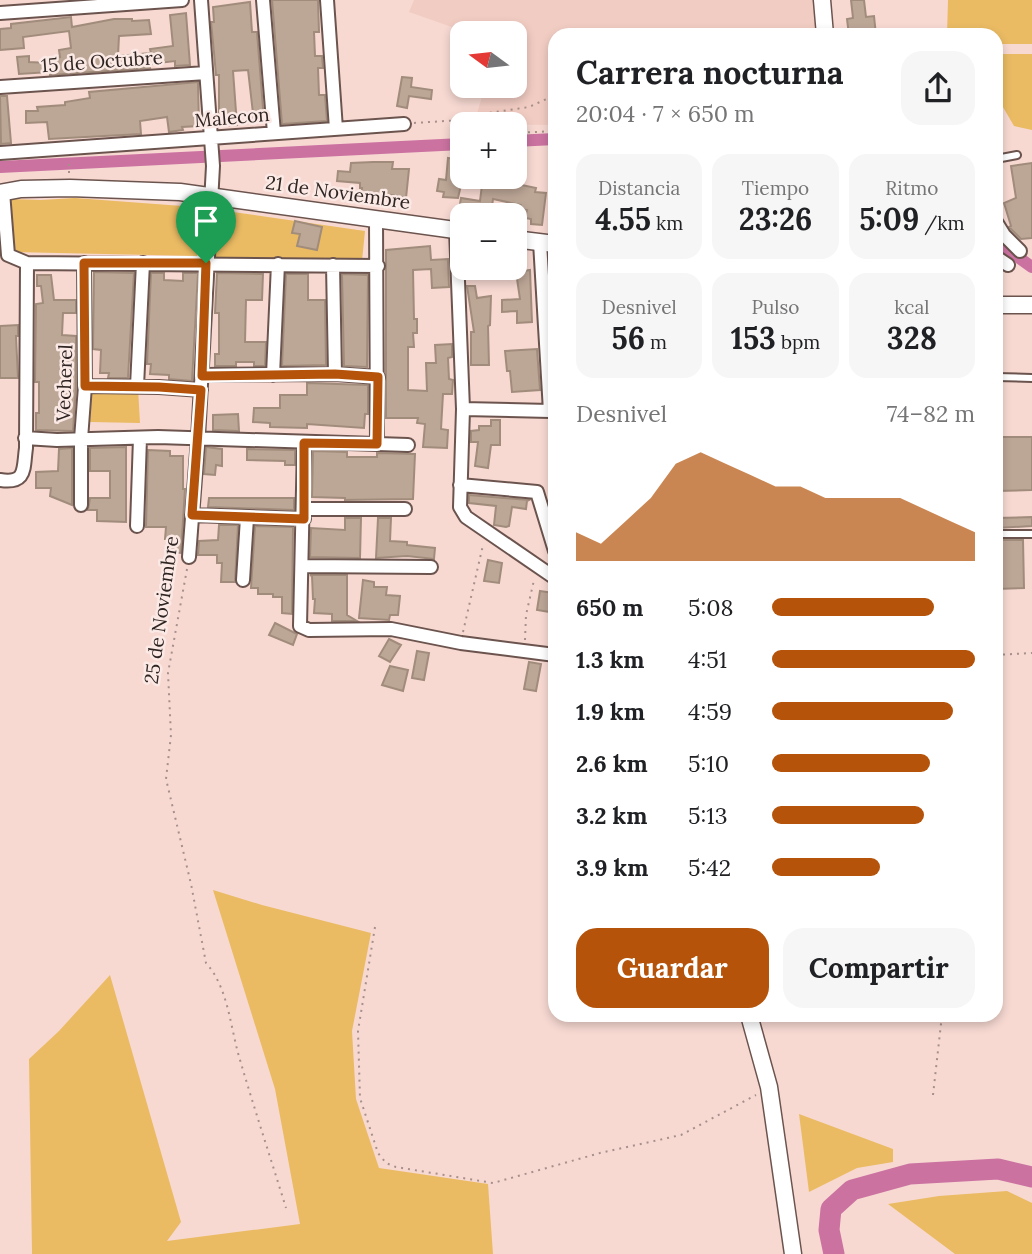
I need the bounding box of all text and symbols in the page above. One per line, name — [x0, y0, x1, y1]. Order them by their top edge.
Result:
north arrow — [450, 21, 527, 98]
map controls — [450, 21, 527, 280]
street label: 15 de Octubre — [40, 45, 164, 77]
button: share — [901, 51, 975, 125]
text: Carrera nocturna — [576, 52, 844, 93]
text: 20:04 · 7 × 650 m — [576, 99, 755, 128]
street label: Malecon — [193, 102, 271, 132]
button: + — [450, 112, 527, 189]
street label: 21 de Noviembre — [264, 170, 412, 214]
text: Distancia — [598, 176, 680, 200]
text: Tiempo — [742, 176, 809, 200]
text: Ritmo — [885, 176, 938, 200]
pin — [176, 191, 236, 263]
text: 4.55 — [595, 200, 651, 238]
text: 23:26 — [739, 200, 812, 238]
text: 5:09 — [859, 200, 919, 238]
icon: arrive — [187, 202, 225, 240]
button: − — [450, 203, 527, 280]
text: km — [651, 211, 683, 235]
text: /km — [919, 211, 965, 235]
text: Desnivel — [602, 295, 677, 319]
text: Pulso — [752, 295, 799, 319]
text: kcal — [894, 295, 929, 319]
text: 56 — [611, 319, 645, 357]
text: 153 — [731, 319, 776, 357]
text: 328 — [887, 319, 937, 357]
text: m — [645, 330, 667, 354]
text: bpm — [776, 330, 820, 354]
street label: Vecherel — [51, 344, 77, 423]
text: Desnivel — [576, 399, 667, 428]
text: 74–82 m — [887, 399, 975, 428]
street label: 25 de Noviembre — [139, 534, 183, 686]
text: 650 m — [576, 593, 643, 622]
text: 5:08 — [688, 593, 734, 622]
text: 1.3 km — [576, 645, 644, 674]
text: 4:51 — [688, 645, 727, 674]
text: 1.9 km — [576, 697, 645, 726]
text: 4:59 — [688, 697, 732, 726]
text: 2.6 km — [576, 749, 648, 778]
text: 5:10 — [688, 749, 729, 778]
text: 3.2 km — [576, 801, 647, 830]
text: 5:13 — [688, 801, 727, 830]
text: 3.9 km — [576, 853, 648, 882]
text: 5:42 — [688, 853, 731, 882]
button: Guardar — [576, 928, 769, 1008]
button: Compartir — [783, 928, 975, 1008]

